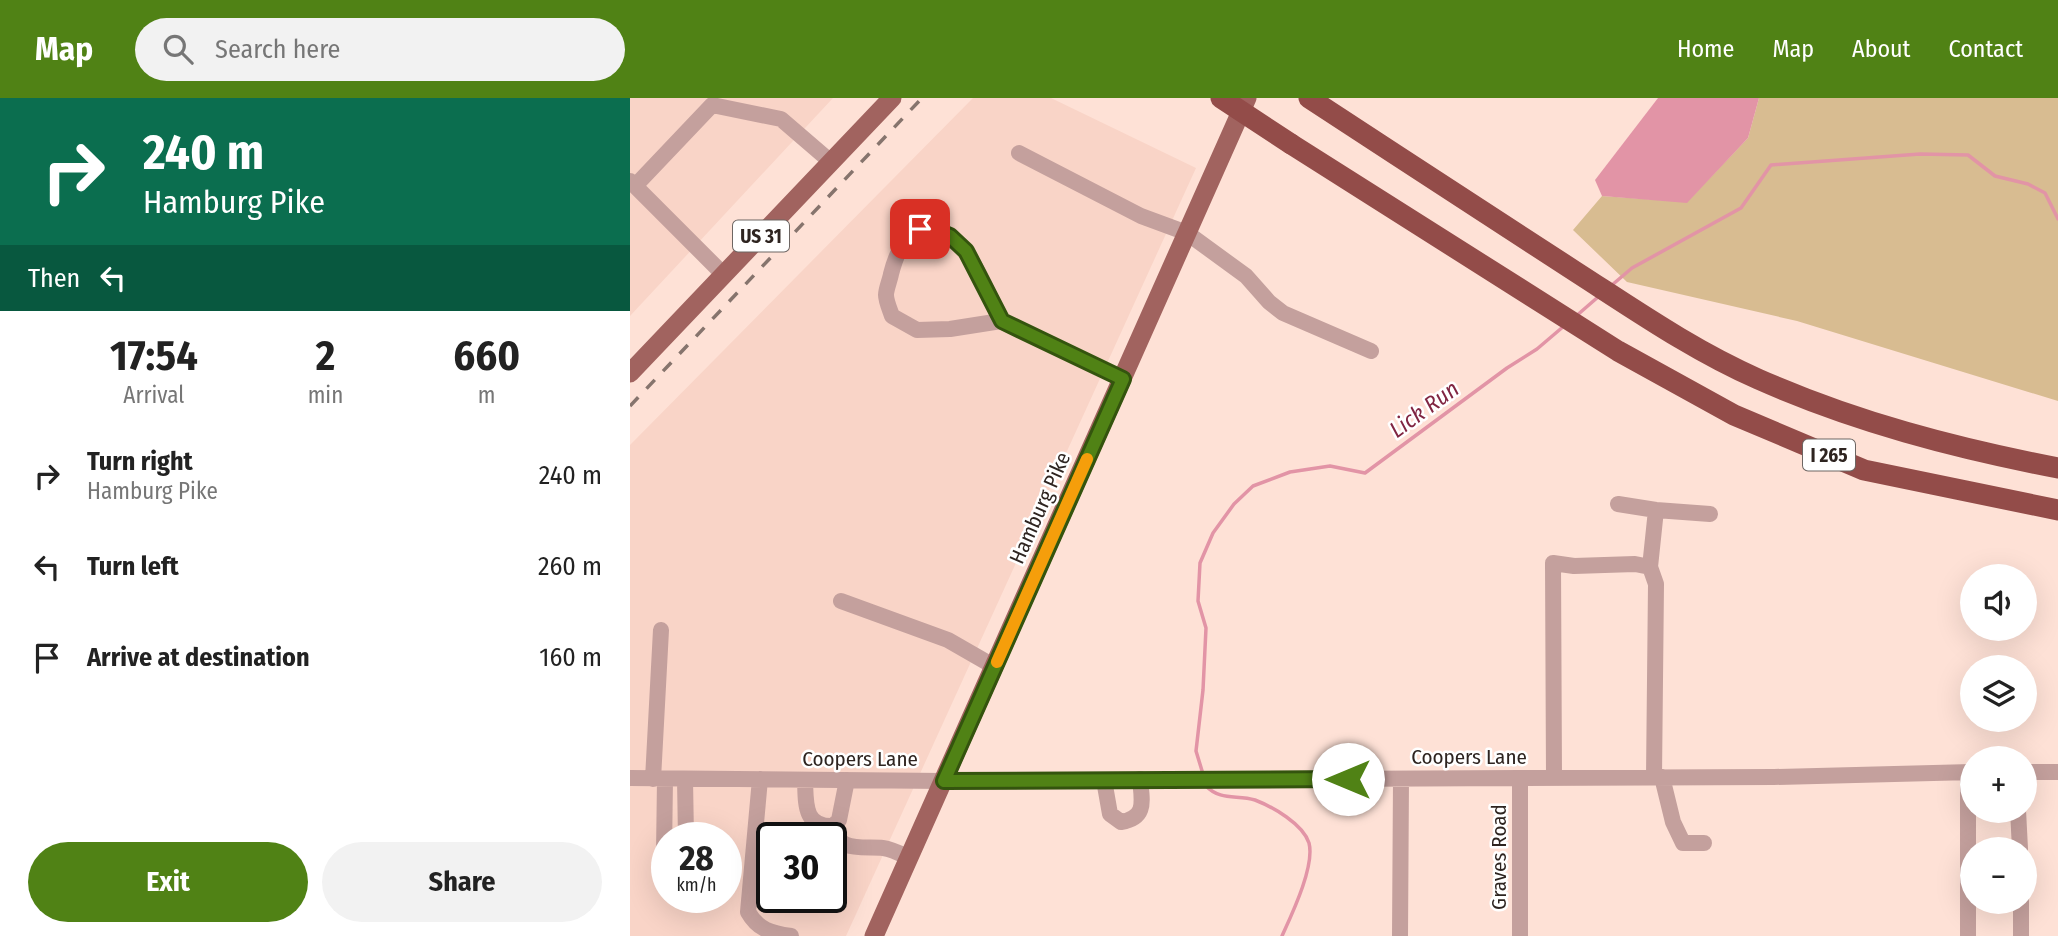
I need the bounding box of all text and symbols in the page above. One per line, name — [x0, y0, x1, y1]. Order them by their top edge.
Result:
search box — [135, 18, 625, 81]
text: Map — [35, 29, 93, 69]
icon: search — [159, 30, 197, 68]
text: Search here — [215, 34, 340, 65]
text: Home — [1677, 35, 1734, 63]
text: Map — [1772, 35, 1814, 63]
text: About — [1852, 35, 1910, 63]
text: Contact — [1948, 35, 2023, 63]
text: 240 m — [143, 123, 264, 182]
icon: right — [28, 126, 119, 217]
text: Hamburg Pike — [143, 183, 325, 221]
pin — [890, 199, 950, 259]
icon: arrive — [901, 210, 939, 248]
road number: US 31 — [733, 220, 789, 252]
icon: left — [94, 259, 132, 297]
text: Then — [28, 263, 80, 294]
text: 17:54 — [110, 331, 198, 381]
text: 2 — [316, 331, 335, 381]
text: 660 — [453, 331, 520, 381]
water label: Lick Run — [1384, 375, 1464, 443]
text: Arrival — [123, 381, 184, 409]
text: min — [308, 381, 343, 409]
text: m — [478, 381, 495, 409]
road number: I 265 — [1803, 440, 1855, 470]
text: Turn right — [87, 446, 193, 477]
street label: Hamburg Pike — [1004, 448, 1076, 568]
icon: right — [28, 457, 66, 495]
text: 240 m — [539, 460, 602, 491]
text: Hamburg Pike — [87, 477, 218, 505]
icon: left — [28, 548, 66, 586]
text: Turn left — [87, 551, 179, 582]
text: 260 m — [538, 551, 602, 582]
map controls — [1960, 564, 2037, 914]
button: sound — [1960, 564, 2037, 641]
icon: arrive — [28, 639, 66, 677]
text: Arrive at destination — [87, 642, 310, 673]
text: 160 m — [539, 642, 602, 673]
button: layers — [1960, 655, 2037, 732]
position arrow — [1311, 742, 1385, 816]
street label: Coopers Lane — [1411, 744, 1527, 770]
street label: Coopers Lane — [802, 746, 918, 772]
button: + — [1960, 746, 2037, 823]
street label: Graves Road — [1486, 804, 1512, 910]
speed limit sign: 30 — [756, 822, 847, 913]
text: 28 — [679, 837, 714, 879]
button: − — [1960, 837, 2037, 914]
button: Exit — [28, 842, 308, 922]
button: Share — [322, 842, 602, 922]
text: km/h — [676, 874, 717, 896]

